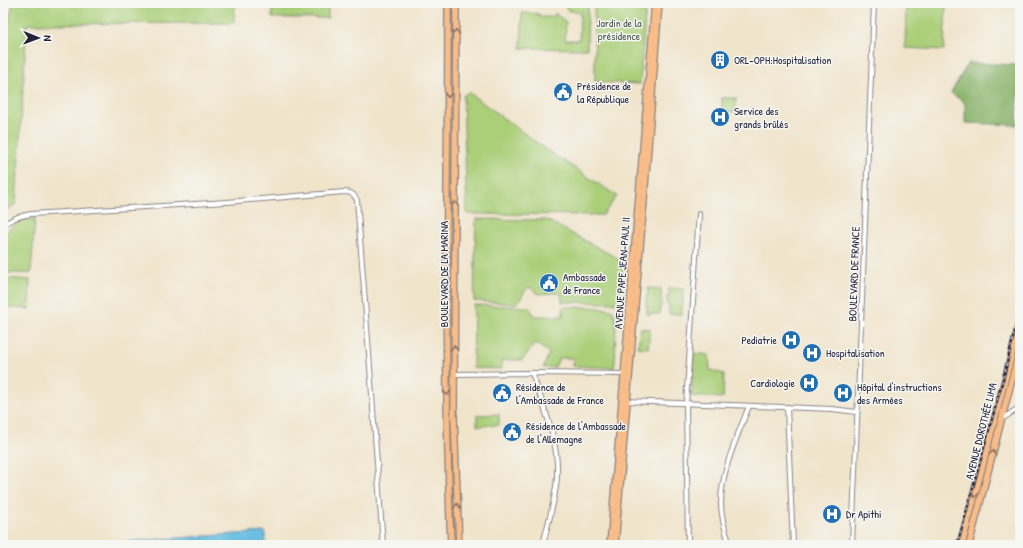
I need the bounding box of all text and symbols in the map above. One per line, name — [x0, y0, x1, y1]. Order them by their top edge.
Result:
park label: Jardin de la présidence — [596, 16, 642, 43]
north arrow — [18, 18, 58, 58]
one-way arrow — [452, 29, 460, 35]
text: N — [41, 35, 55, 41]
building icon: ORL-OPH:Hospitalisation — [709, 49, 731, 71]
place label: ORL-OPH:Hospitalisation — [734, 53, 831, 67]
place label: Présidence de la République — [577, 79, 632, 106]
public building icon: Présidence de la République — [552, 81, 574, 103]
one-way arrow — [444, 92, 452, 98]
place label: Service des grands brûlés — [734, 104, 788, 131]
hospital icon: Service des grands brûlés — [709, 106, 731, 128]
one-way arrow — [451, 201, 459, 207]
street label: AVENUE PAPE JEAN-PAUL II — [611, 217, 633, 329]
street label: BOULEVARD DE LA MARINA — [437, 220, 451, 327]
street label: BOULEVARD DE FRANCE — [845, 226, 863, 322]
place label: Ambassade de France — [563, 270, 607, 297]
public building icon: Ambassade de France — [538, 272, 560, 294]
hospital icon: Pediatrie — [780, 329, 802, 351]
place label: Pediatrie — [741, 333, 778, 347]
hospital icon: Hospitalisation — [801, 342, 823, 364]
one-way arrow — [450, 345, 458, 351]
place label: Hospitalisation — [826, 346, 885, 360]
hospital icon: Cardiologie — [798, 372, 820, 394]
place label: Cardiologie — [750, 376, 796, 390]
place label: Résidence de l'Ambassade de France — [516, 380, 605, 407]
place label: Hôpital d'instructions des Armées — [857, 380, 942, 407]
street label: AVENUE DOROTHÉE LIMA — [962, 381, 1000, 481]
public building icon: Résidence de l'Ambassade de France — [491, 382, 513, 404]
hospital icon: Hôpital d'instructions des Armées — [832, 382, 854, 404]
one-way arrow — [443, 390, 451, 396]
place label: Résidence de l'Ambassade de l'Allemagne — [526, 419, 627, 446]
public building icon: Résidence de l'Ambassade de l'Allemagne — [501, 421, 523, 443]
one-way arrow — [988, 450, 997, 457]
one-way arrow — [972, 492, 980, 498]
one-way arrow — [453, 503, 462, 509]
hospital icon: Dr Apithi — [821, 503, 843, 525]
place label: Dr Apithi — [846, 507, 881, 521]

